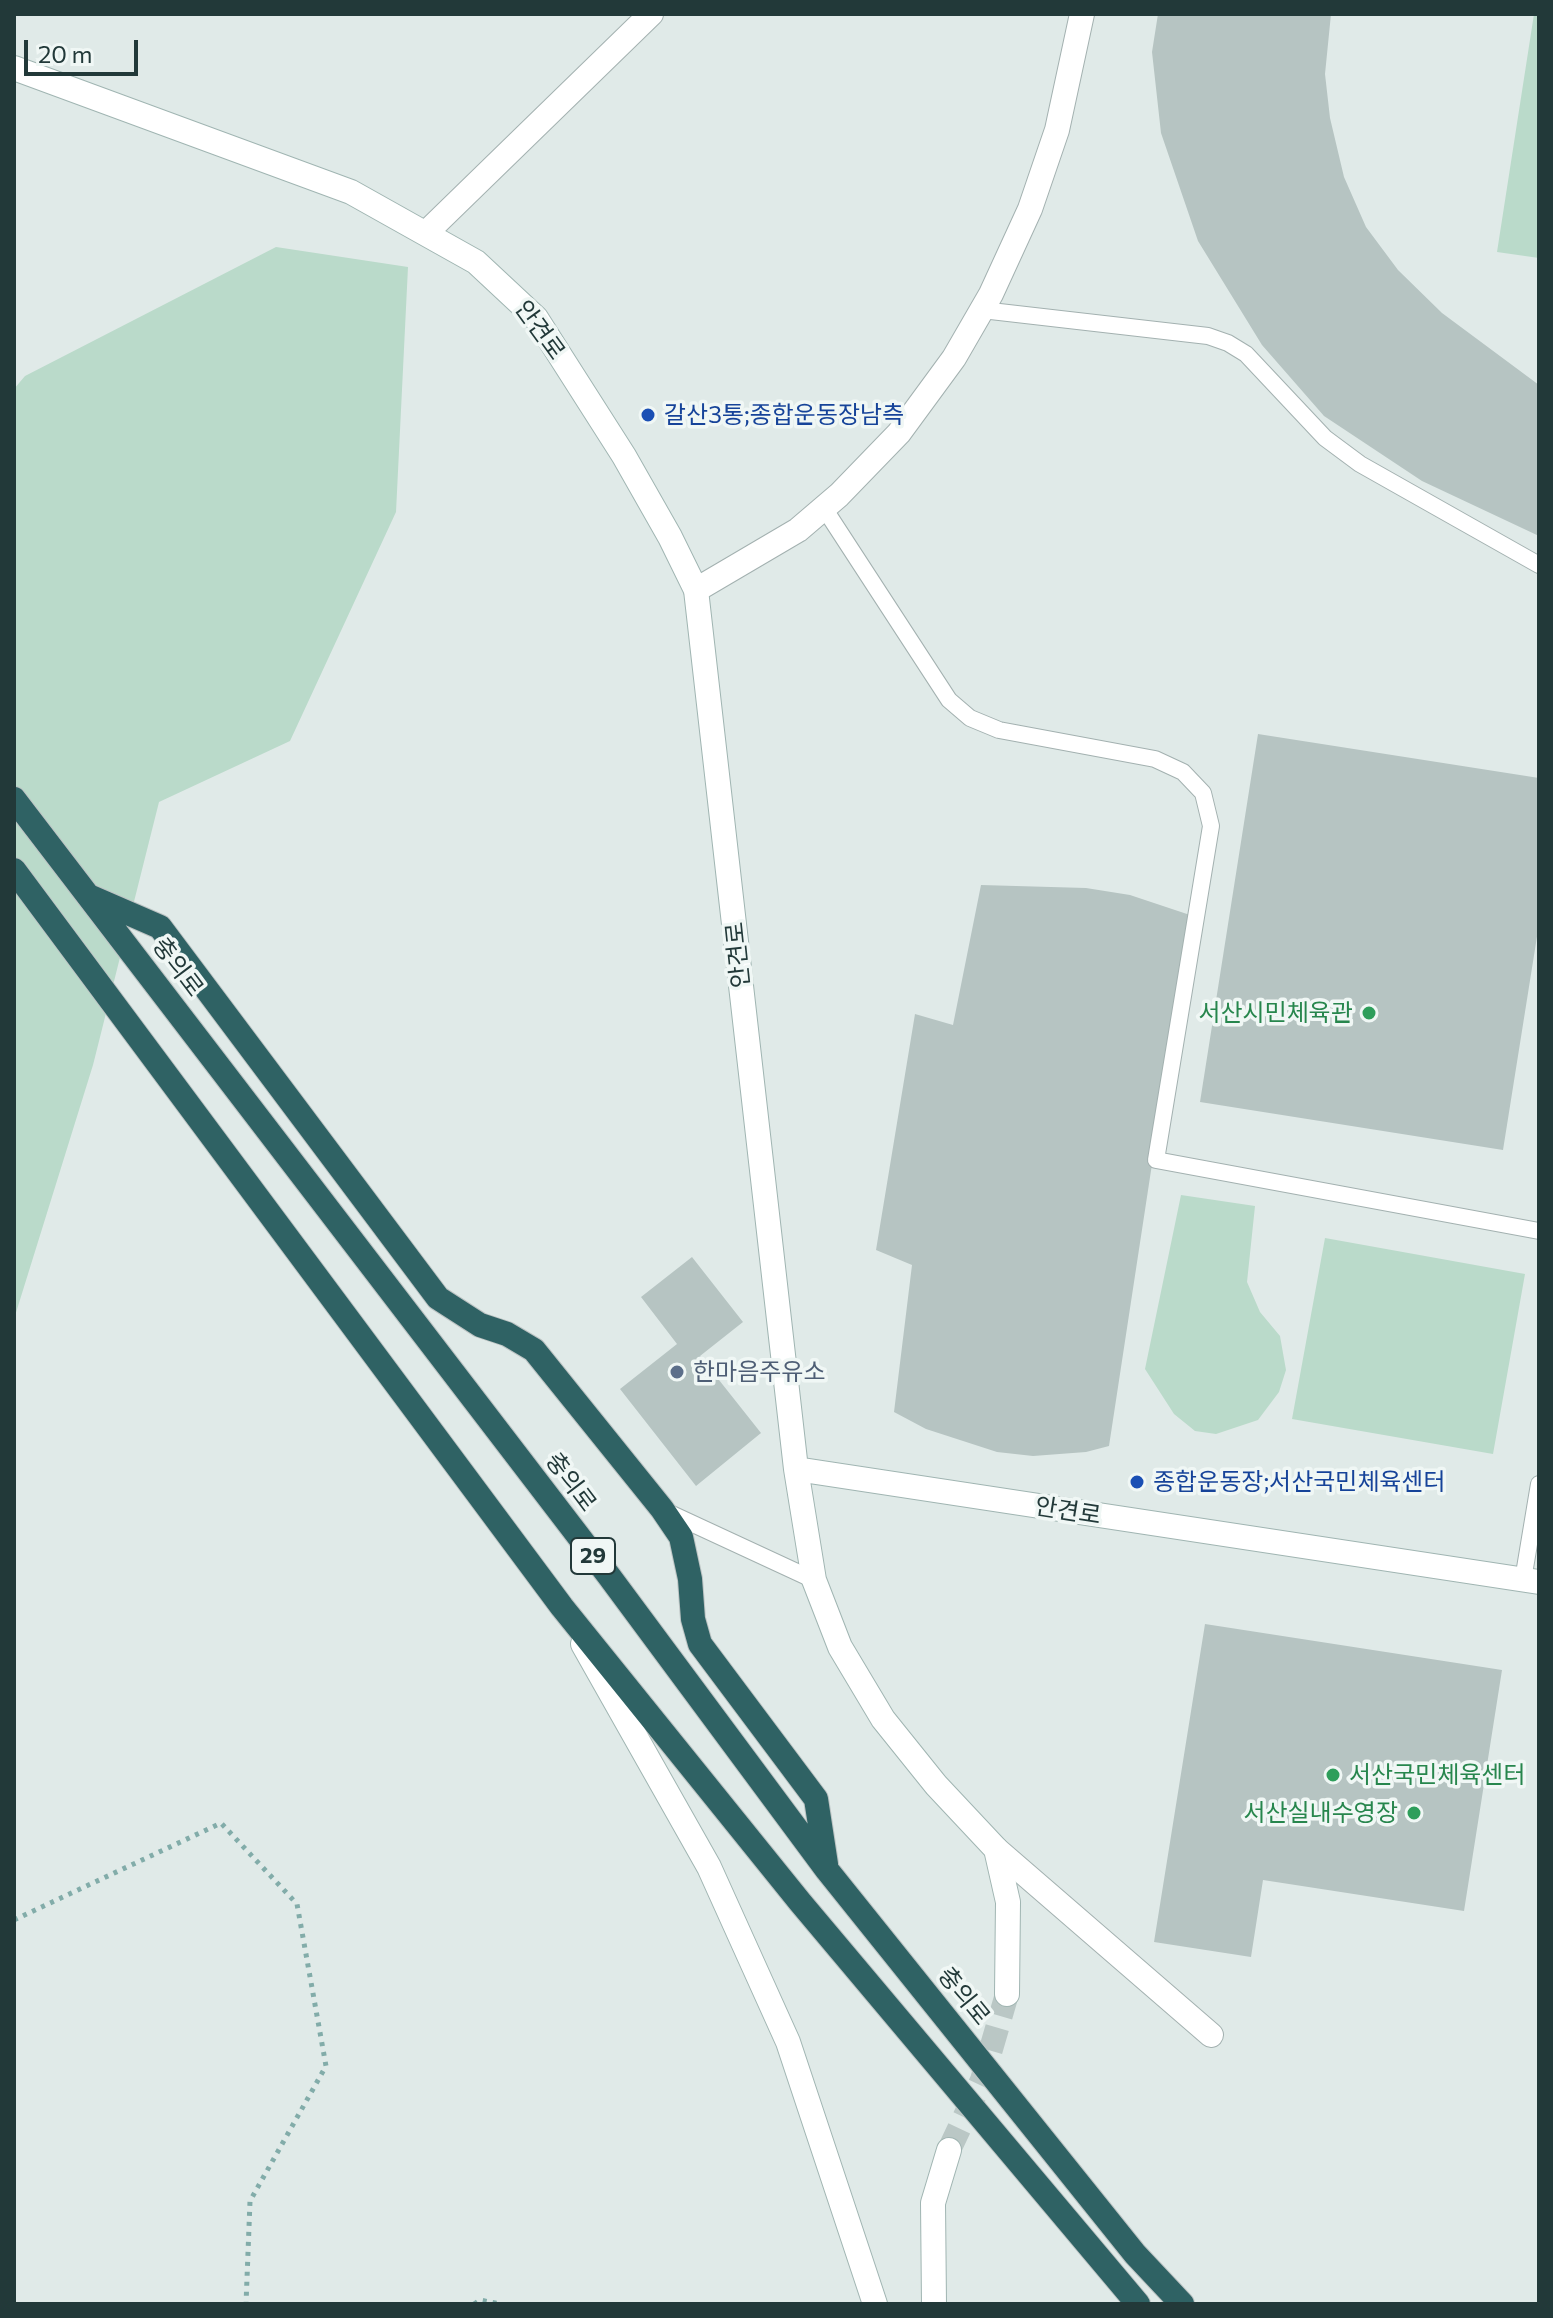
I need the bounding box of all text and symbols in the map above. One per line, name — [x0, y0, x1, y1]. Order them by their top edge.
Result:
scale bar — [28, 24, 142, 74]
text: 20 m — [38, 39, 92, 68]
street label: 안견로 — [509, 295, 571, 365]
place label: 갈산3통;종합운동장남측 — [664, 401, 904, 429]
marker: 갈산3통;종합운동장남측 — [639, 406, 657, 424]
street label: 안견로 — [720, 921, 756, 989]
street label: 충의로 — [147, 932, 209, 1002]
place label: 서산시민체육관 — [1198, 999, 1353, 1027]
marker: 서산시민체육관 — [1360, 1004, 1378, 1022]
place label: 한마음주유소 — [693, 1358, 825, 1386]
marker: 한마음주유소 — [668, 1363, 686, 1381]
street label: 충의로 — [540, 1447, 602, 1517]
place label: 종합운동장;서산국민체육센터 — [1153, 1468, 1446, 1496]
marker: 종합운동장;서산국민체육센터 — [1128, 1473, 1146, 1491]
street label: 안견로 — [1033, 1492, 1103, 1530]
road number: 29 — [571, 1538, 615, 1574]
place label: 서산국민체육센터 — [1349, 1761, 1526, 1789]
marker: 서산국민체육센터 — [1324, 1766, 1342, 1784]
place label: 서산실내수영장 — [1243, 1799, 1398, 1827]
marker: 서산실내수영장 — [1405, 1804, 1423, 1822]
street label: 충의로 — [932, 1961, 996, 2031]

